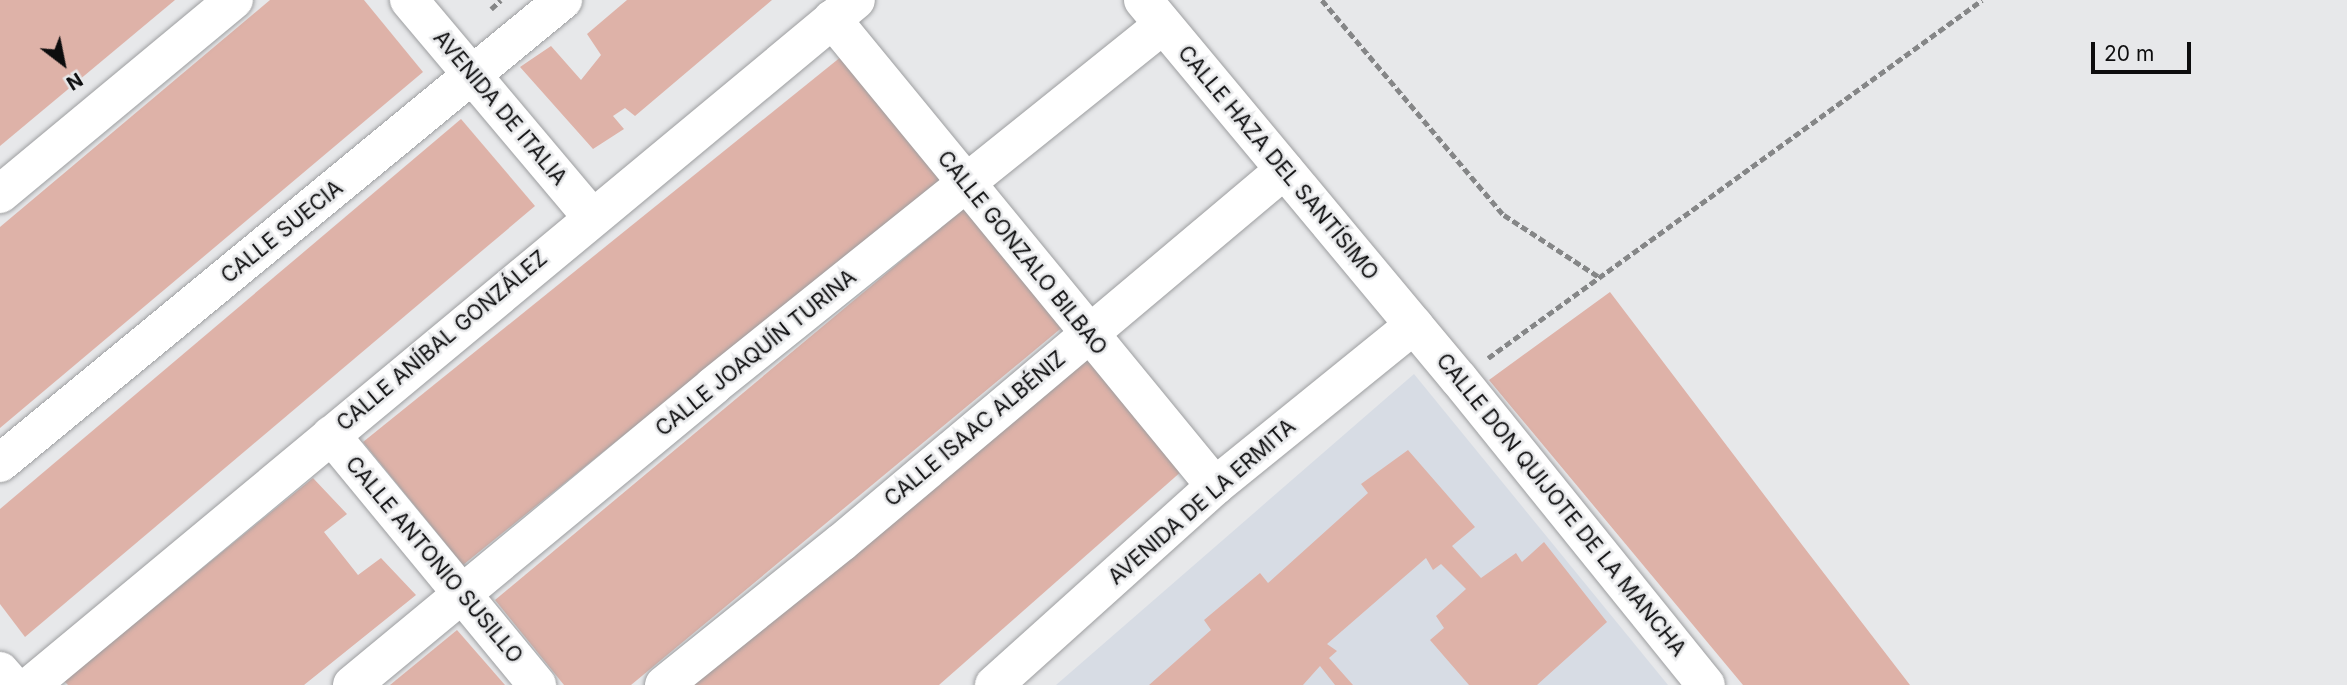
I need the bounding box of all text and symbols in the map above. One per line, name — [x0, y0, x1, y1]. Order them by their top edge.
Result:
street label: AVENIDA DE ITALIA — [428, 26, 572, 190]
north arrow — [28, 28, 98, 98]
scale bar — [2095, 28, 2195, 72]
street label: CALLE HAZA DEL SANTÍSIMO — [1173, 41, 1383, 285]
text: 20 m — [2104, 41, 2154, 66]
text: N — [62, 68, 87, 95]
street label: CALLE GONZALO BILBAO — [932, 146, 1112, 360]
street label: CALLE SUECIA — [216, 175, 348, 289]
street label: CALLE ANÍBAL GONZÁLEZ — [332, 246, 552, 436]
street label: CALLE JOAQUÍN TURINA — [651, 264, 861, 442]
street label: CALLE ISAAC ALBÉNIZ — [880, 346, 1070, 512]
street label: CALLE DON QUIJOTE DE LA MANCHA — [1431, 349, 1691, 661]
street label: AVENIDA DE LA ERMITA — [1103, 414, 1301, 590]
street label: CALLE ANTONIO SUSILLO — [340, 452, 528, 668]

